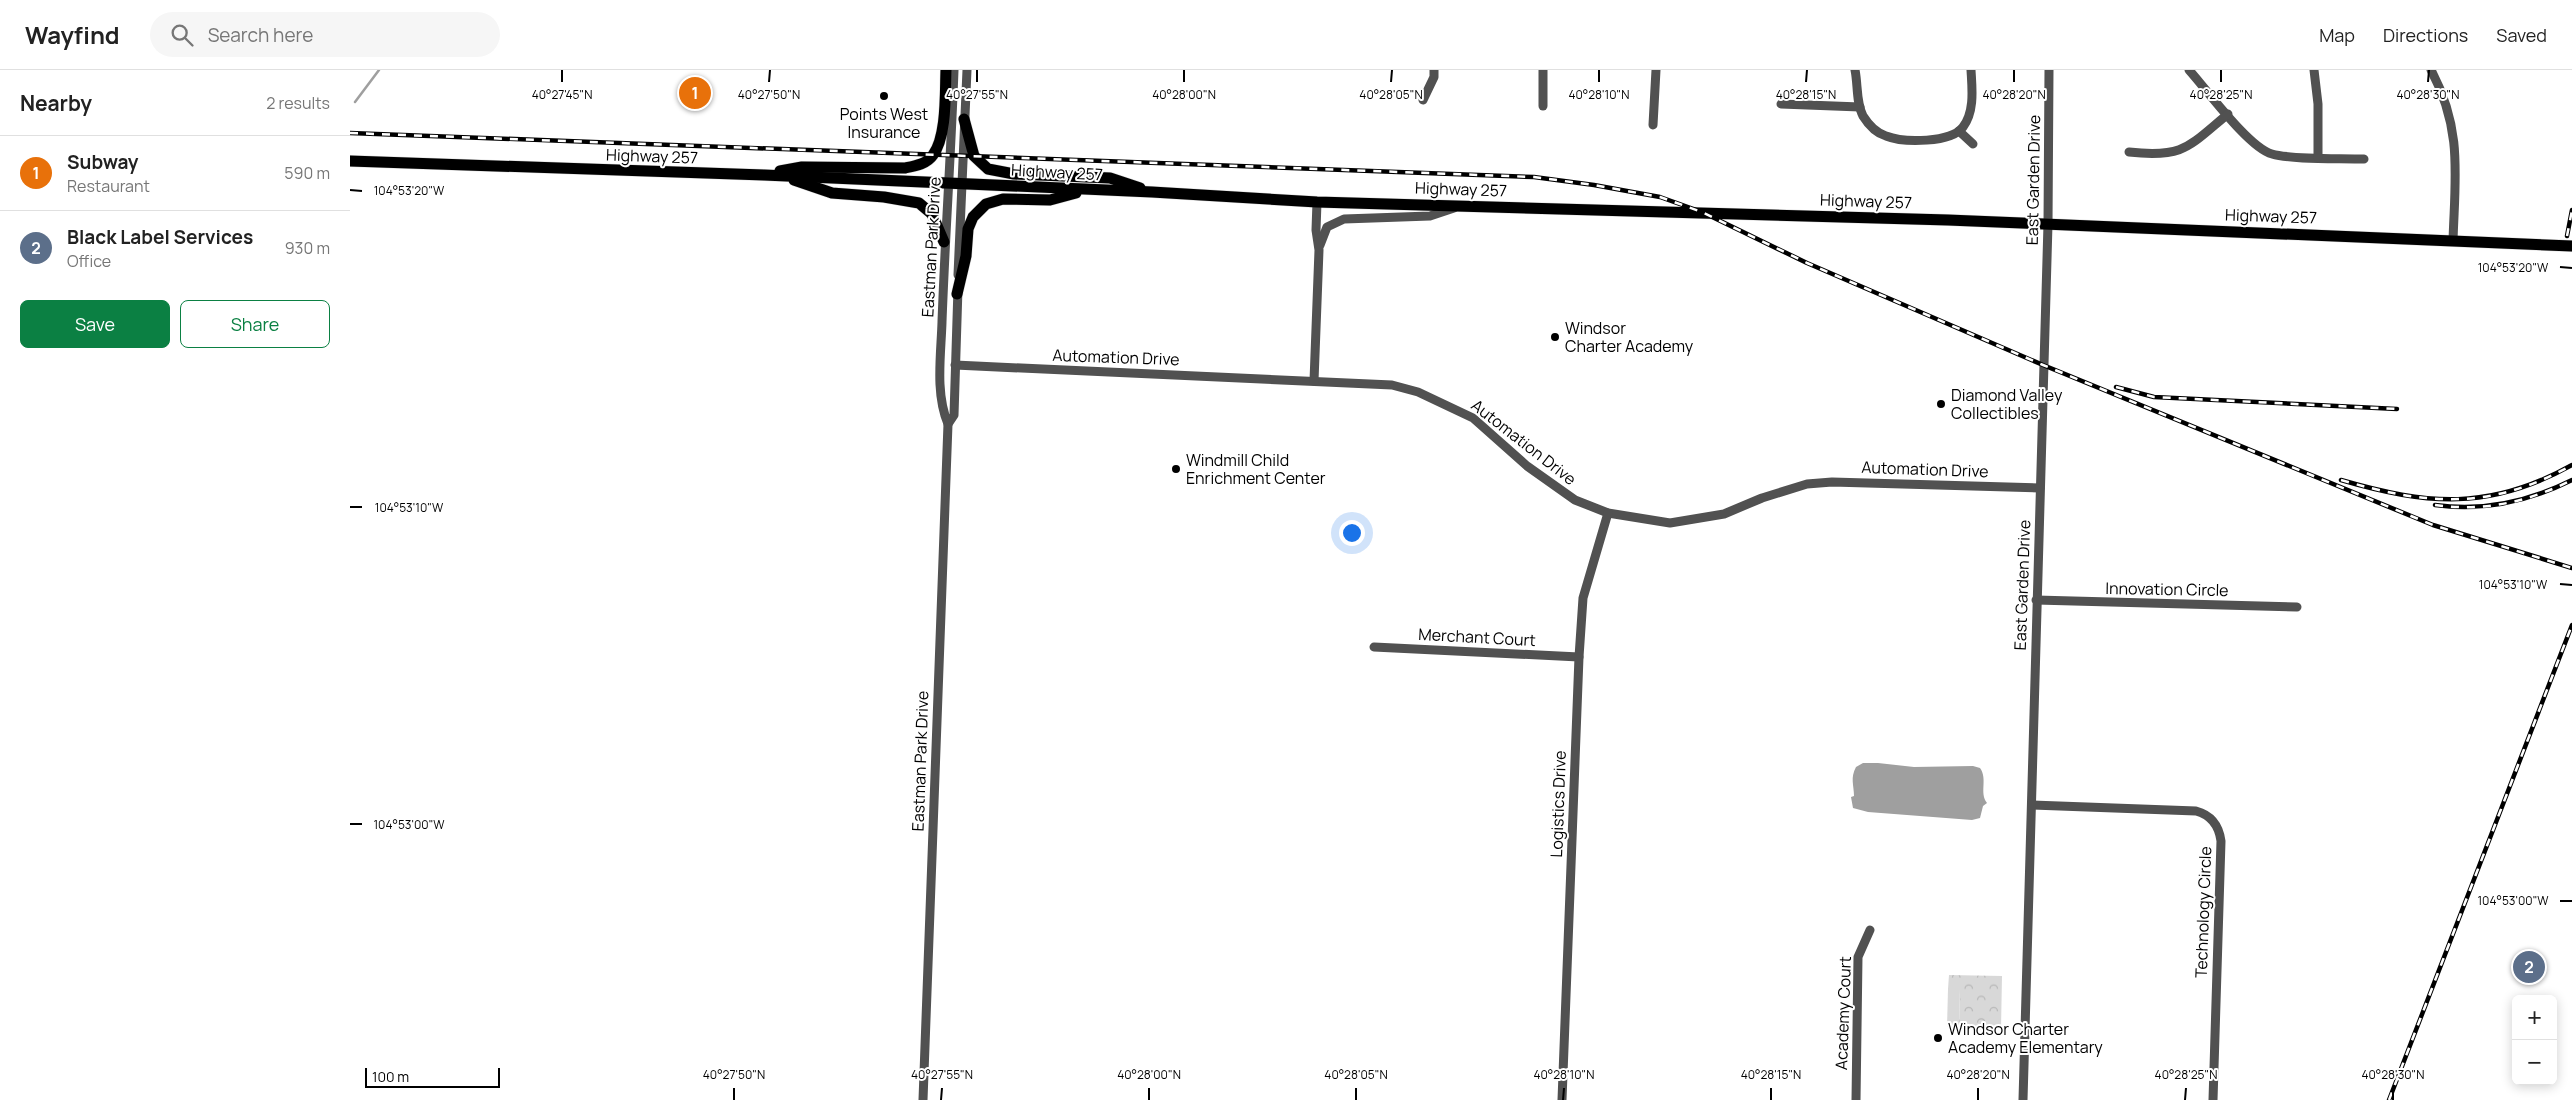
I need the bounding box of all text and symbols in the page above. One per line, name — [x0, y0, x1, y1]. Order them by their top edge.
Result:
search box — [150, 12, 500, 57]
text: Wayfind — [25, 18, 120, 51]
icon: search — [168, 21, 196, 49]
text: Search here — [208, 22, 313, 48]
text: Map — [2319, 23, 2355, 47]
text: Directions — [2383, 23, 2468, 47]
text: Saved — [2496, 23, 2547, 47]
pin: 1 — [679, 74, 711, 112]
text: 40°27'45"N — [532, 86, 592, 103]
text: 40°27'50"N — [738, 86, 800, 103]
text: 40°27'55"N — [946, 86, 1008, 103]
text: 40°28'00"N — [1152, 86, 1216, 103]
text: 40°28'05"N — [1359, 86, 1423, 103]
text: 40°28'10"N — [1568, 86, 1630, 103]
text: 40°28'15"N — [1776, 86, 1836, 103]
text: 40°28'20"N — [1982, 86, 2046, 103]
text: 40°28'25"N — [2190, 86, 2252, 103]
text: 40°28'30"N — [2396, 86, 2460, 103]
text: Nearby — [20, 89, 92, 117]
marker: Points West Insurance — [878, 90, 890, 102]
text: 2 results — [266, 92, 330, 114]
place label: Points West Insurance — [840, 103, 928, 143]
street label: East Garden Drive — [2021, 115, 2045, 245]
street label: Highway 257 — [606, 143, 698, 169]
text: Subway — [67, 149, 138, 175]
street label: Highway 257 — [1011, 159, 1103, 185]
text: 1 — [32, 162, 40, 184]
text: 590 m — [284, 162, 330, 184]
text: Restaurant — [67, 175, 150, 197]
street label: Eastman Park Drive — [916, 176, 946, 318]
street label: Highway 257 — [1415, 176, 1507, 202]
text: 104°53'20"W — [374, 182, 445, 199]
street label: Highway 257 — [1820, 188, 1912, 214]
street label: Highway 257 — [2225, 203, 2317, 229]
text: Black Label Services — [67, 224, 253, 250]
text: 2 — [31, 237, 41, 259]
text: 930 m — [285, 237, 330, 259]
text: Office — [67, 250, 111, 272]
text: 104°53'20"W — [2478, 259, 2549, 276]
button: Save — [20, 300, 170, 348]
button: Share — [180, 300, 330, 348]
place label: Windsor Charter Academy — [1565, 317, 1694, 357]
marker: Windsor Charter Academy — [1549, 331, 1561, 343]
street label: Automation Drive — [1052, 344, 1180, 370]
place label: Diamond Valley Collectibles — [1951, 384, 2063, 424]
street label: Automation Drive — [1467, 394, 1581, 490]
marker: Diamond Valley Collectibles — [1935, 398, 1947, 410]
place label: Windmill Child Enrichment Center — [1186, 449, 1326, 489]
street label: Automation Drive — [1861, 456, 1989, 482]
marker: Windmill Child Enrichment Center — [1170, 463, 1182, 475]
text: 104°53'10"W — [375, 499, 444, 516]
street label: East Garden Drive — [2009, 519, 2035, 651]
your location — [1339, 520, 1365, 546]
text: 104°53'10"W — [2479, 576, 2548, 593]
street label: Innovation Circle — [2105, 577, 2229, 601]
street label: Merchant Court — [1418, 623, 1536, 651]
street label: Eastman Park Drive — [907, 690, 933, 832]
street label: Logistics Drive — [1545, 750, 1571, 858]
text: 104°53'00"W — [373, 816, 445, 833]
street label: Technology Circle — [2190, 846, 2216, 978]
text: 104°53'00"W — [2477, 892, 2549, 909]
pin: 2 — [2513, 948, 2545, 986]
street label: Academy Court — [1830, 956, 1856, 1070]
map controls — [2512, 995, 2557, 1085]
button: + — [2512, 995, 2557, 1040]
place label: Windsor Charter Academy Elementary — [1948, 1018, 2103, 1058]
marker: Windsor Charter Academy Elementary — [1932, 1032, 1944, 1044]
button: − — [2512, 1040, 2557, 1085]
scale bar — [365, 1065, 500, 1088]
text: 40°27'50"N — [703, 1066, 765, 1083]
text: 40°27'55"N — [911, 1066, 973, 1083]
text: 40°28'00"N — [1117, 1066, 1181, 1083]
text: 40°28'05"N — [1324, 1066, 1388, 1083]
text: 40°28'10"N — [1533, 1066, 1595, 1083]
text: 40°28'15"N — [1741, 1066, 1801, 1083]
text: 40°28'20"N — [1946, 1066, 2010, 1083]
text: 40°28'25"N — [2155, 1066, 2217, 1083]
text: 40°28'30"N — [2361, 1066, 2425, 1083]
text: 100 m — [372, 1067, 409, 1086]

